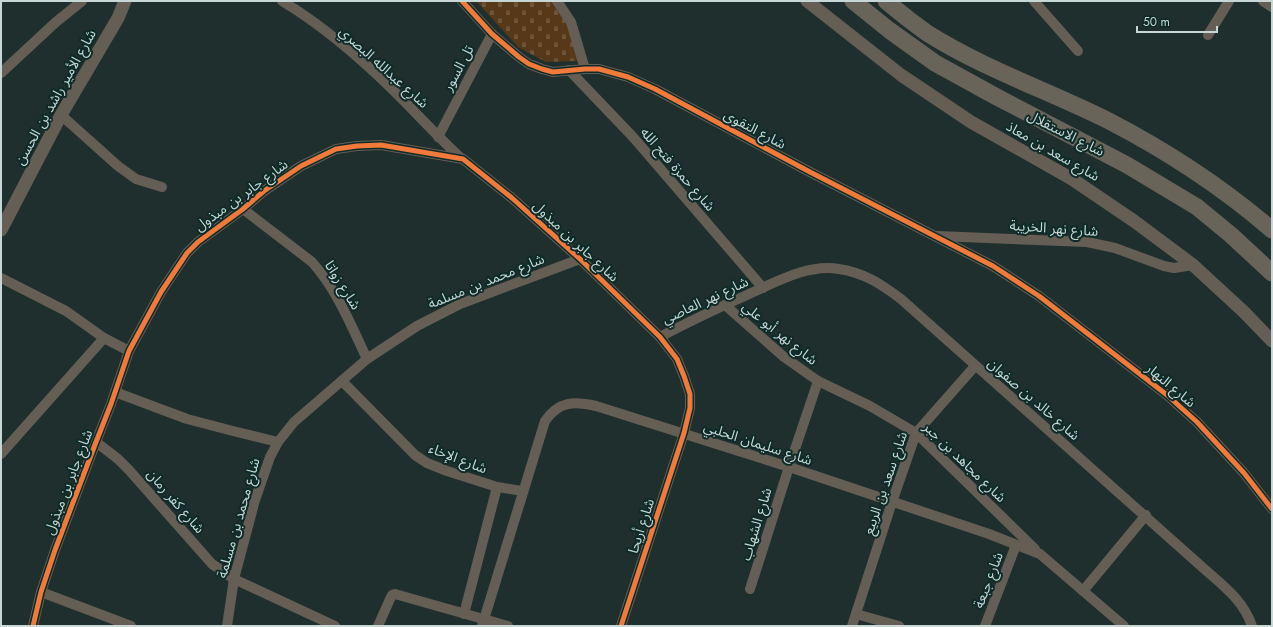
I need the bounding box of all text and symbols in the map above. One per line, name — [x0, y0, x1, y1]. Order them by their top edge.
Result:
scale bar — [1137, 8, 1217, 34]
text: 50 m — [1143, 13, 1170, 31]
street label: شارع عبدالله البصري — [334, 21, 433, 114]
street label: شارع الأمير راشد بن الحسن — [9, 26, 102, 169]
street label: تل السور — [437, 42, 478, 95]
street label: شارع التقوى — [720, 104, 790, 155]
street label: شارع الاستقلال — [1023, 105, 1108, 162]
street label: شارع سعد بن معاذ — [1002, 116, 1103, 187]
street label: شارع حمزة فتح الله — [635, 123, 720, 216]
street label: شارع جابر بن مبذول — [190, 154, 292, 237]
street label: شارع جابر بن مبذول — [528, 196, 623, 287]
street label: شارع نهر الخريبة — [1009, 215, 1099, 242]
street label: شارع محمد بن مسلمة — [425, 248, 548, 314]
street label: شارع زواتا — [319, 257, 366, 314]
street label: شارع نهر العاصي — [658, 271, 752, 330]
street label: شارع نهر أبو علي — [737, 296, 822, 371]
street label: شارع خالد بن صفوان — [983, 353, 1084, 445]
street label: شارع النهار — [1140, 358, 1200, 413]
street label: شارع سليمان الحلبي — [701, 416, 815, 471]
street label: شارع مجاهد بن جبر — [918, 416, 1011, 508]
street label: شارع جابر بن مبذول — [39, 427, 98, 538]
street label: شارع سعد بن الربيع — [858, 429, 913, 538]
street label: شارع الإخاء — [426, 438, 490, 479]
street label: شارع محمد بن مسلمة — [211, 456, 266, 581]
street label: شارع كفر رمان — [142, 464, 210, 538]
street label: شارع الشهاب — [735, 485, 778, 563]
street label: شارع أريحا — [623, 496, 660, 556]
street label: شارع جبعة — [968, 549, 1009, 611]

